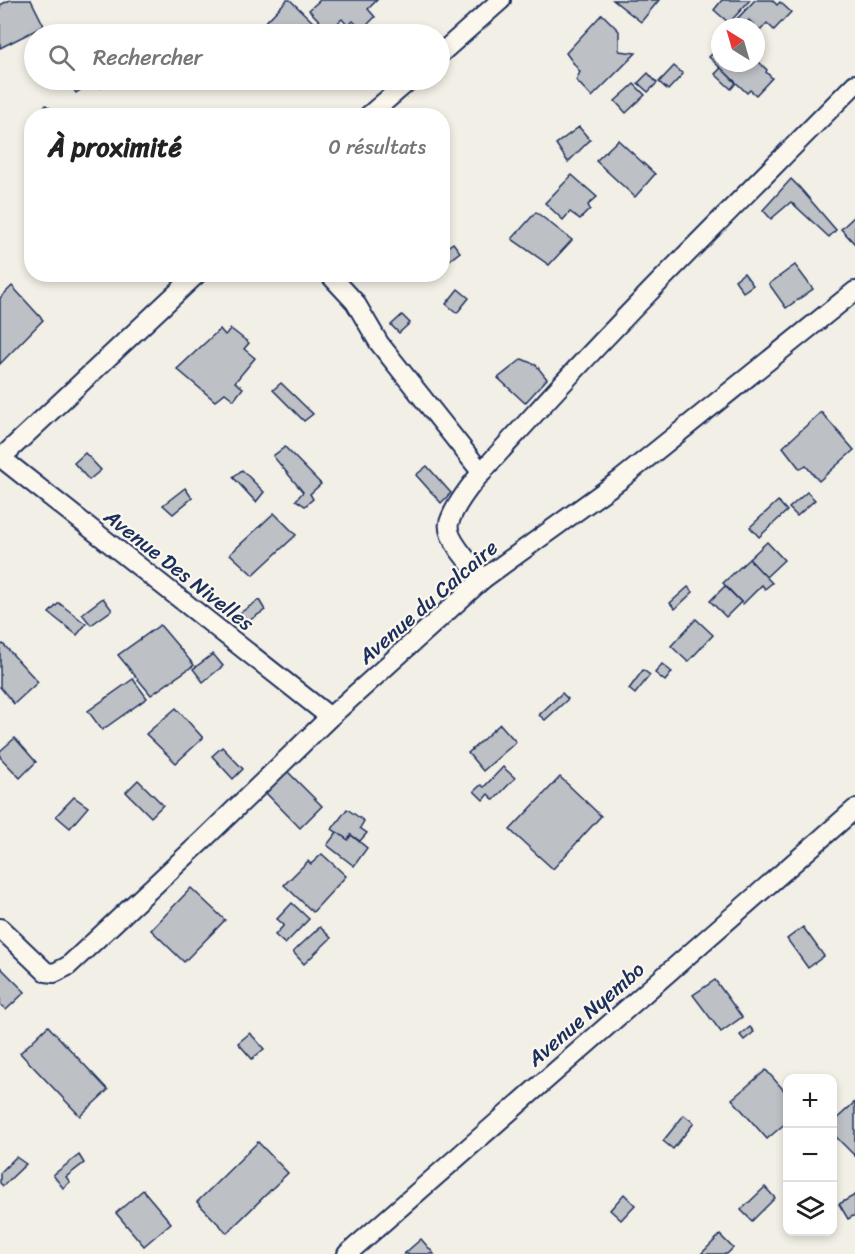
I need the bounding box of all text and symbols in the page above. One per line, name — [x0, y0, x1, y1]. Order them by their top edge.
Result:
north arrow — [711, 18, 765, 72]
search box — [24, 24, 450, 90]
text: Rechercher — [93, 38, 203, 77]
icon: search — [45, 41, 78, 74]
text: À proximité — [48, 124, 182, 170]
text: 0 résultats — [328, 130, 426, 165]
street label: Avenue Des Nivelles — [94, 498, 263, 641]
street label: Avenue du Calcaire — [348, 530, 507, 675]
street label: Avenue Nyembo — [517, 951, 654, 1077]
map controls — [783, 1074, 837, 1236]
button: + — [783, 1074, 837, 1128]
button: − — [783, 1128, 837, 1182]
button: layers — [783, 1182, 837, 1236]

